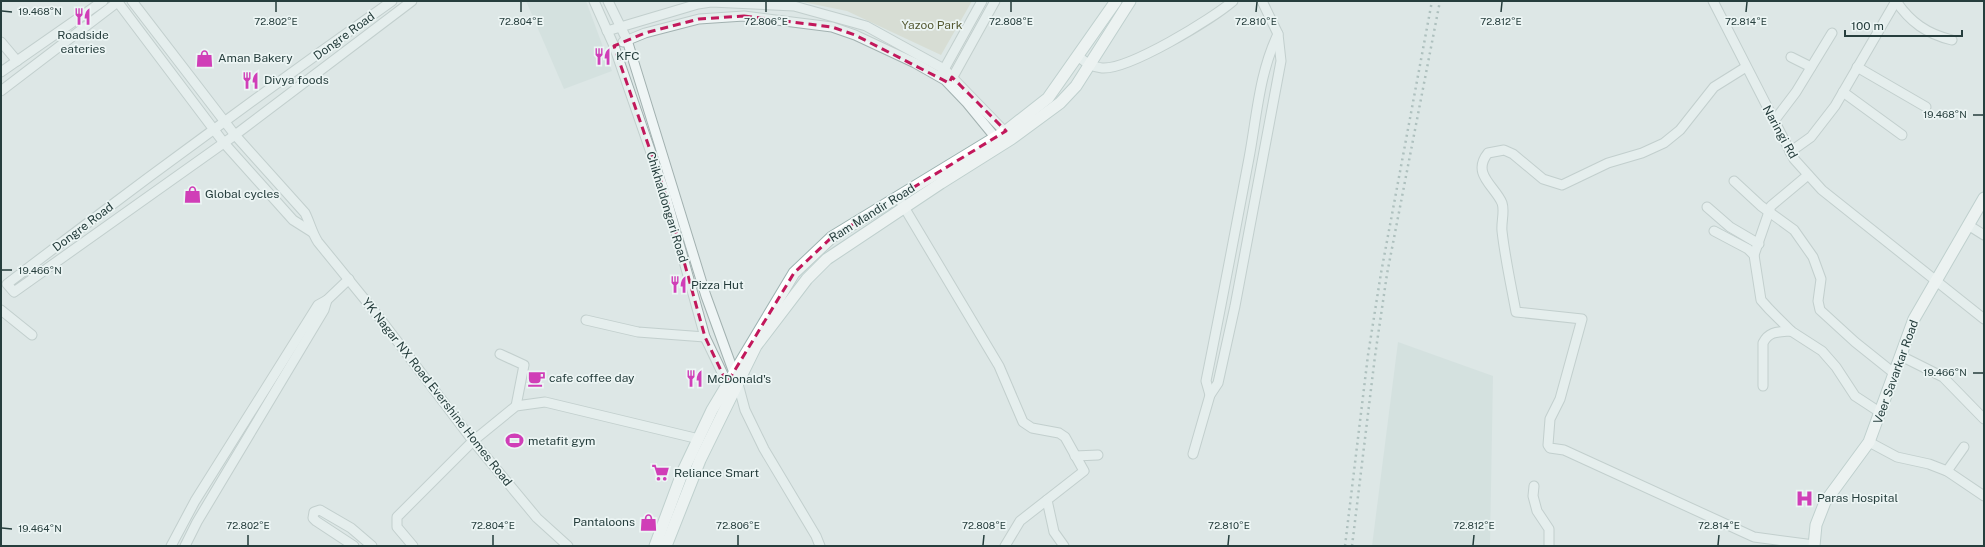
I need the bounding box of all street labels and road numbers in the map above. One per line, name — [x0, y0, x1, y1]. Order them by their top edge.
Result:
street label: Dongre Road — [311, 9, 377, 63]
street label: Naringi Rd — [1760, 103, 1800, 161]
street label: Chikhaldongari Road — [643, 150, 691, 264]
street label: Ram Mandir Road — [827, 181, 917, 245]
street label: Dongre Road — [50, 200, 116, 254]
street label: YK Nagar NX Road Evershine Homes Road — [359, 295, 515, 489]
street label: Veer Savarkar Road — [1871, 318, 1921, 426]

